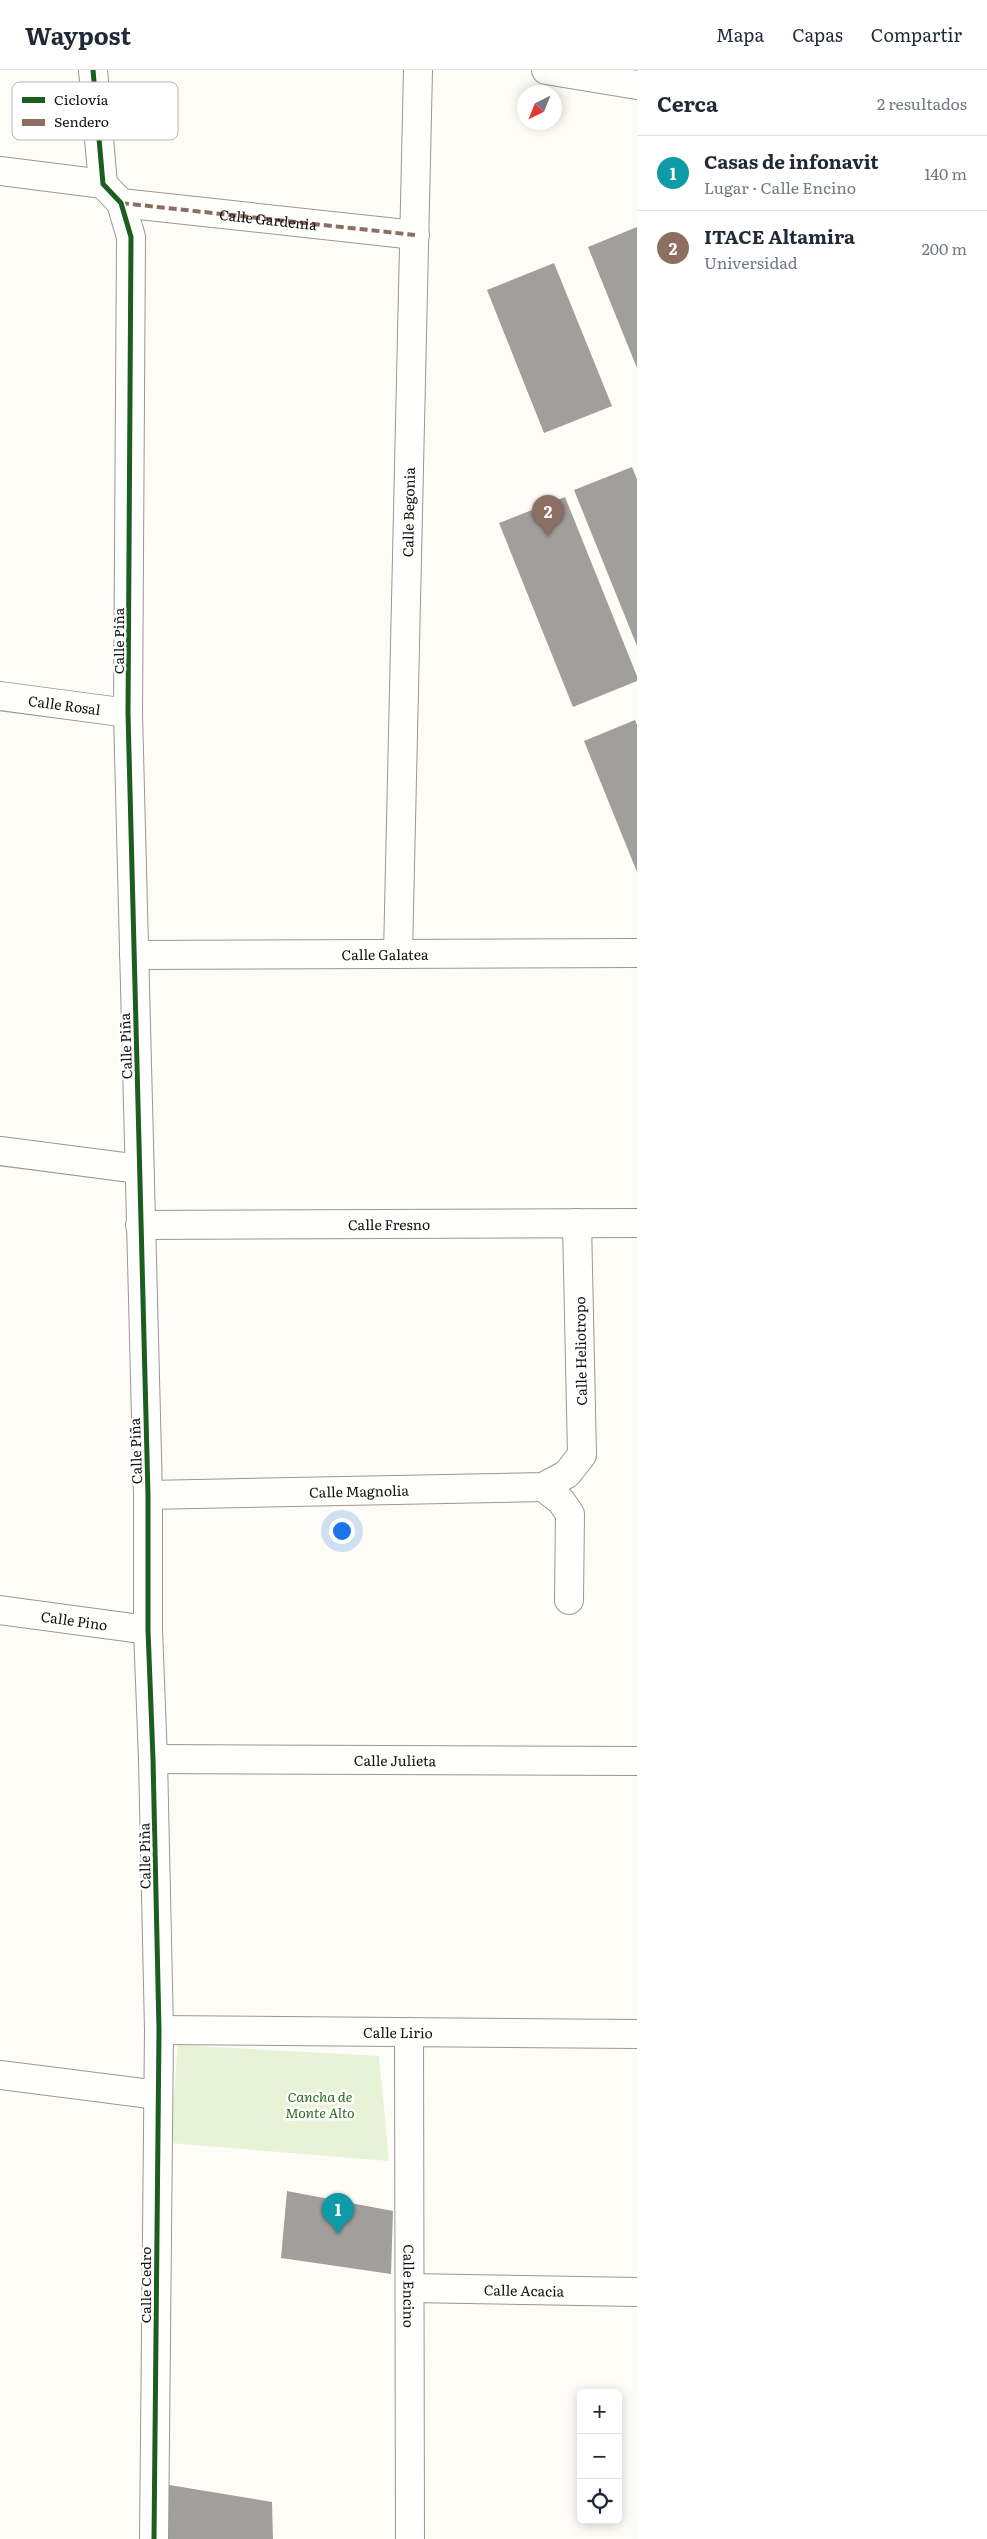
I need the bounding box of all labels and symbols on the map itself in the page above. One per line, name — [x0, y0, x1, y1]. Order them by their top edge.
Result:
legend — [12, 82, 178, 140]
north arrow — [517, 85, 562, 130]
text: Ciclovía — [54, 89, 109, 109]
text: Sendero — [54, 111, 109, 131]
street label: Calle Gardenia — [218, 204, 318, 234]
street label: Calle Begonia — [397, 466, 419, 557]
pin: 2 — [532, 495, 564, 536]
street label: Calle Piña — [108, 607, 128, 674]
street label: Calle Rosal — [27, 690, 102, 719]
street label: Calle Galatea — [342, 944, 429, 964]
street label: Calle Piña — [114, 1012, 136, 1080]
street label: Calle Fresno — [348, 1214, 430, 1234]
street label: Calle Heliotropo — [569, 1296, 591, 1406]
street label: Calle Piña — [124, 1417, 146, 1485]
street label: Calle Magnolia — [309, 1480, 410, 1502]
your location — [329, 1518, 355, 1544]
street label: Calle Pino — [40, 1606, 109, 1634]
street label: Calle Julieta — [354, 1750, 437, 1770]
street label: Calle Piña — [133, 1822, 155, 1889]
street label: Calle Lirio — [363, 2022, 433, 2042]
park label: Cancha de Monte Alto — [285, 2086, 355, 2122]
pin: 1 — [322, 2193, 354, 2234]
street label: Calle Encino — [399, 2244, 420, 2328]
street label: Calle Cedro — [135, 2247, 155, 2323]
street label: Calle Acacia — [484, 2279, 565, 2301]

